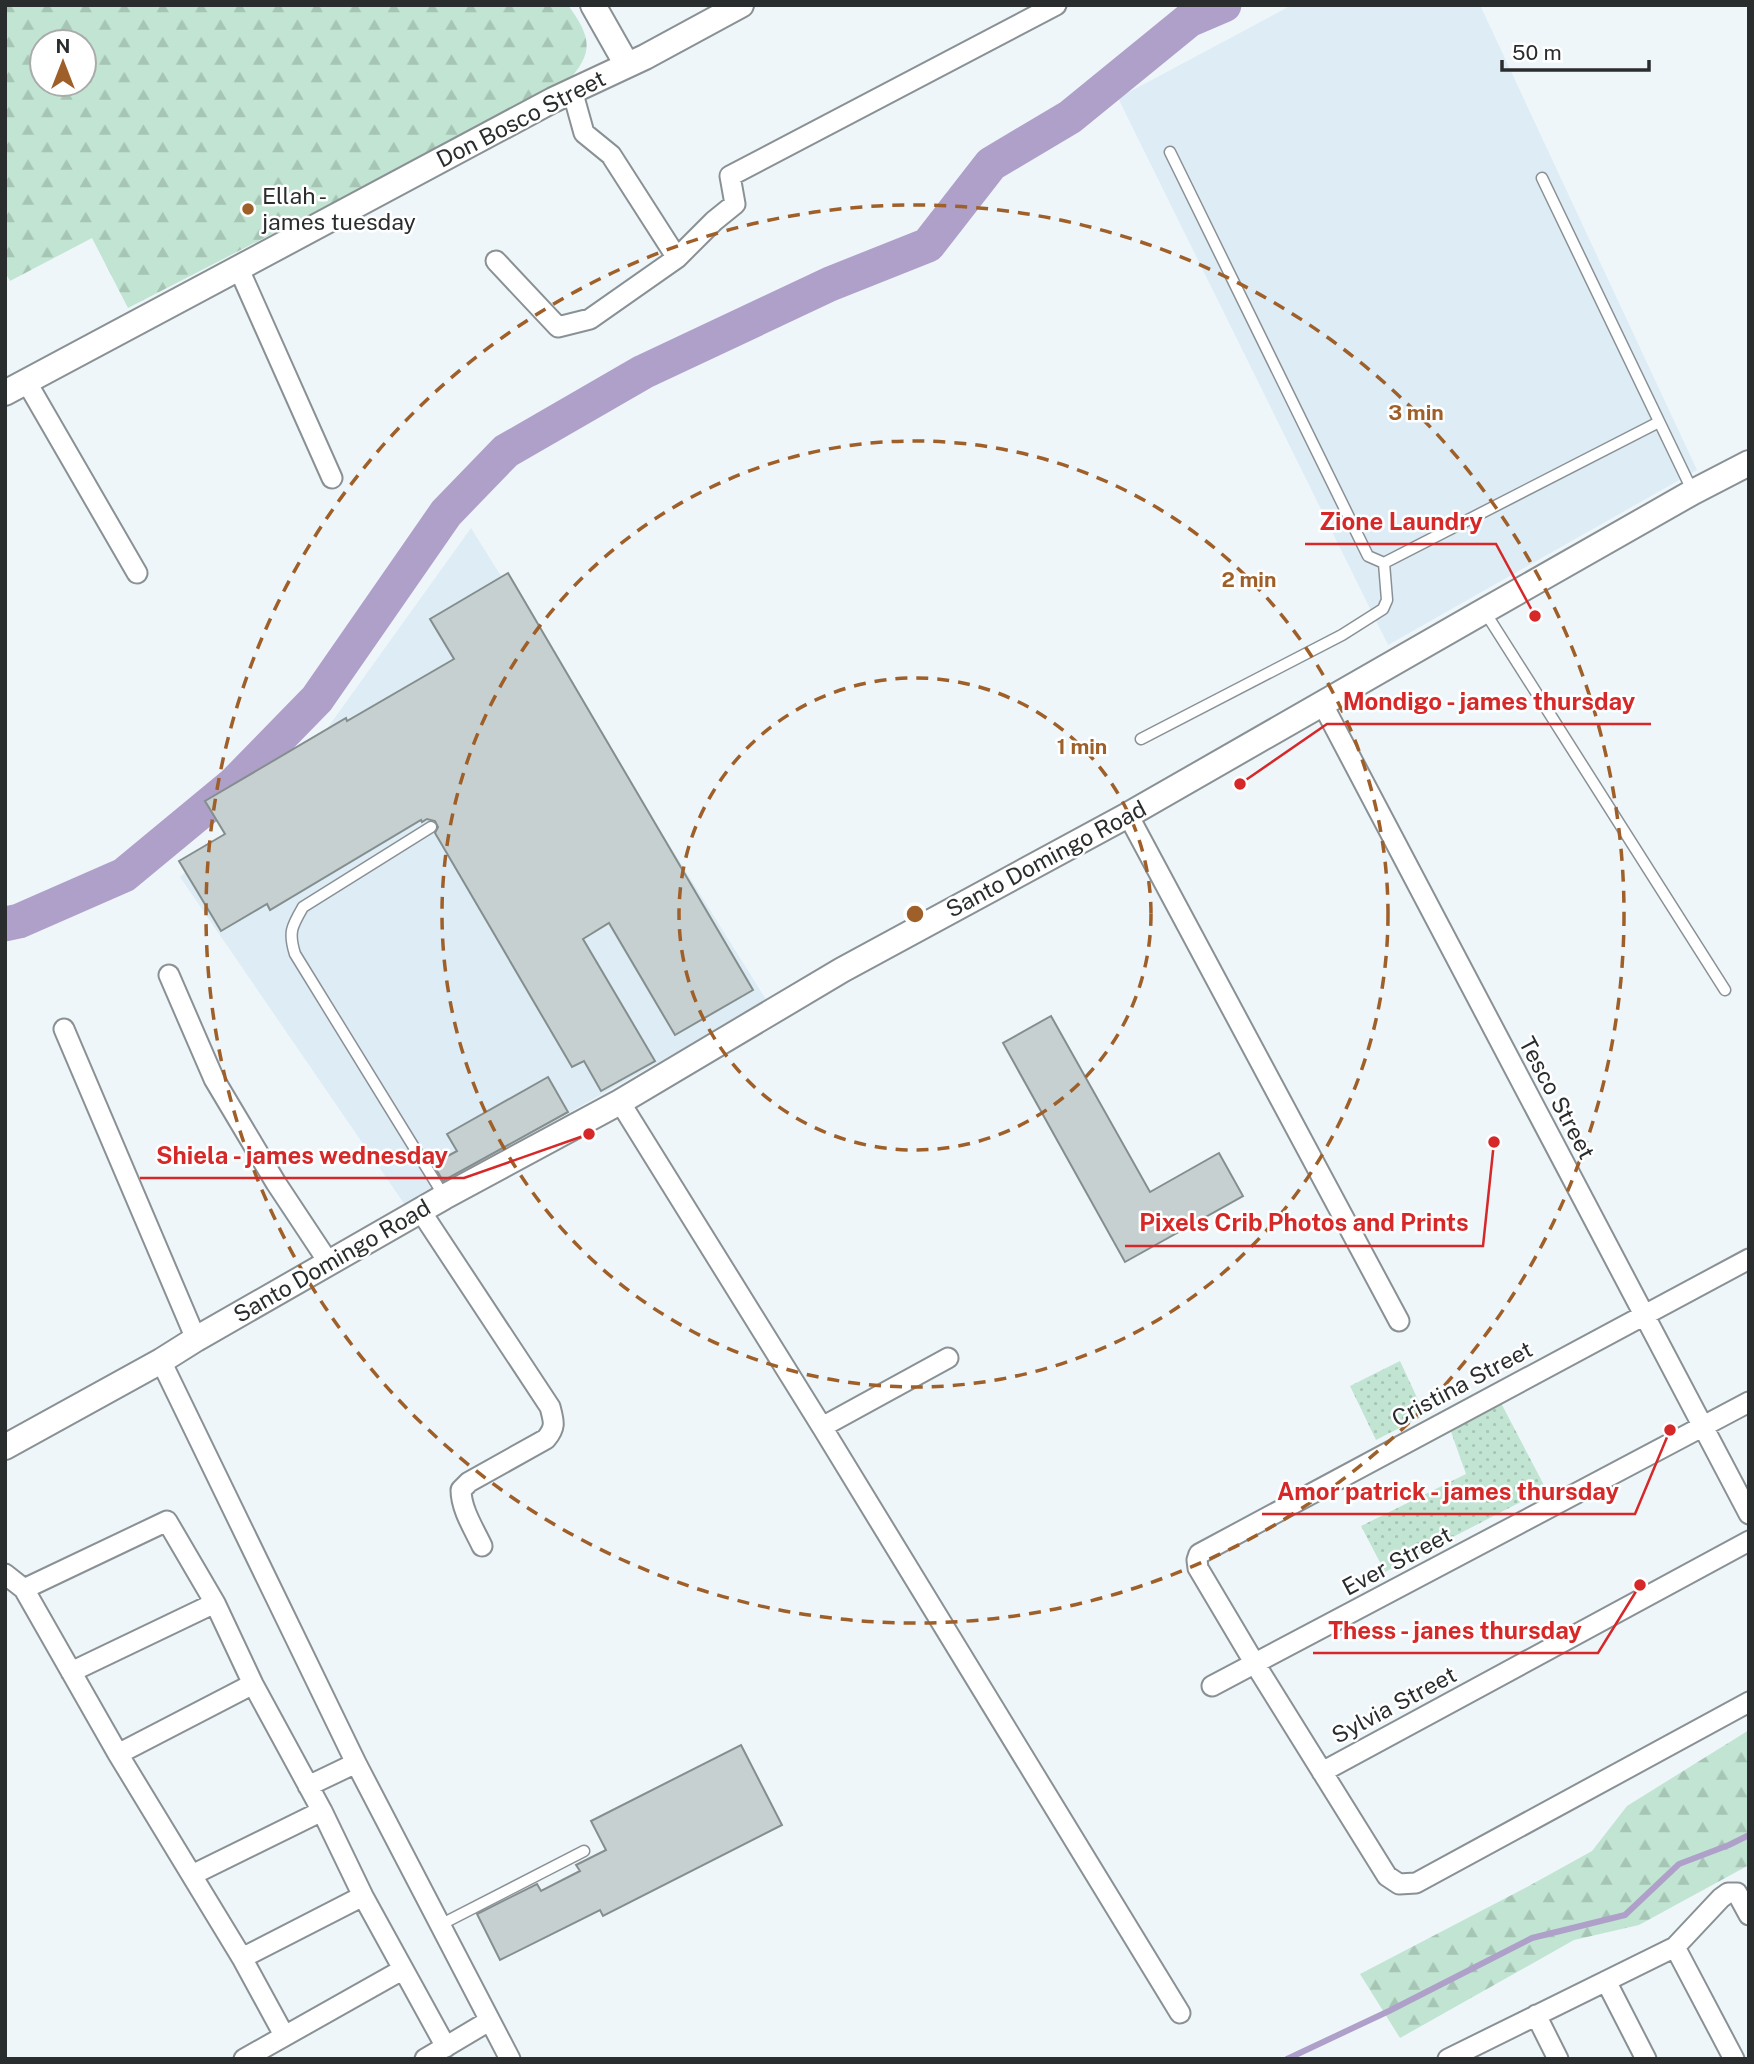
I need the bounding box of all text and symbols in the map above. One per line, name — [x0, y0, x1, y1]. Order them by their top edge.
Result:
north arrow — [28, 28, 98, 98]
scale bar — [1502, 28, 1649, 72]
text: N — [56, 35, 70, 57]
text: 50 m — [1512, 40, 1562, 65]
street label: Don Bosco Street — [432, 64, 610, 173]
place label: Ellah - james tuesday — [261, 182, 416, 235]
marker: Ellah - james tuesday — [240, 201, 256, 217]
text: 3 min — [1388, 400, 1444, 425]
callout: Zione Laundry — [1305, 499, 1496, 544]
text: Zione Laundry — [1319, 507, 1483, 535]
text: 2 min — [1221, 567, 1277, 592]
callout: Mondigo - james thursday — [1327, 679, 1651, 724]
text: Mondigo - james thursday — [1343, 687, 1636, 715]
text: 1 min — [1057, 734, 1107, 759]
street label: Santo Domingo Road — [941, 794, 1150, 923]
centre of rings — [903, 902, 927, 926]
street label: Tesco Street — [1514, 1032, 1601, 1164]
callout: Shiela - james wednesday — [140, 1133, 464, 1178]
text: Shiela - james wednesday — [156, 1141, 449, 1169]
street label: Santo Domingo Road — [229, 1193, 435, 1328]
callout: Pixels Crib Photos and Prints — [1125, 1201, 1483, 1246]
text: Pixels Crib Photos and Prints — [1139, 1208, 1469, 1236]
street label: Cristina Street — [1387, 1335, 1537, 1432]
callout: Amor patrick - james thursday — [1262, 1469, 1635, 1514]
text: Amor patrick - james thursday — [1277, 1477, 1620, 1505]
street label: Ever Street — [1337, 1520, 1456, 1601]
callout: Thess - janes thursday — [1313, 1608, 1598, 1653]
text: Thess - janes thursday — [1328, 1616, 1582, 1644]
street label: Sylvia Street — [1327, 1660, 1461, 1749]

